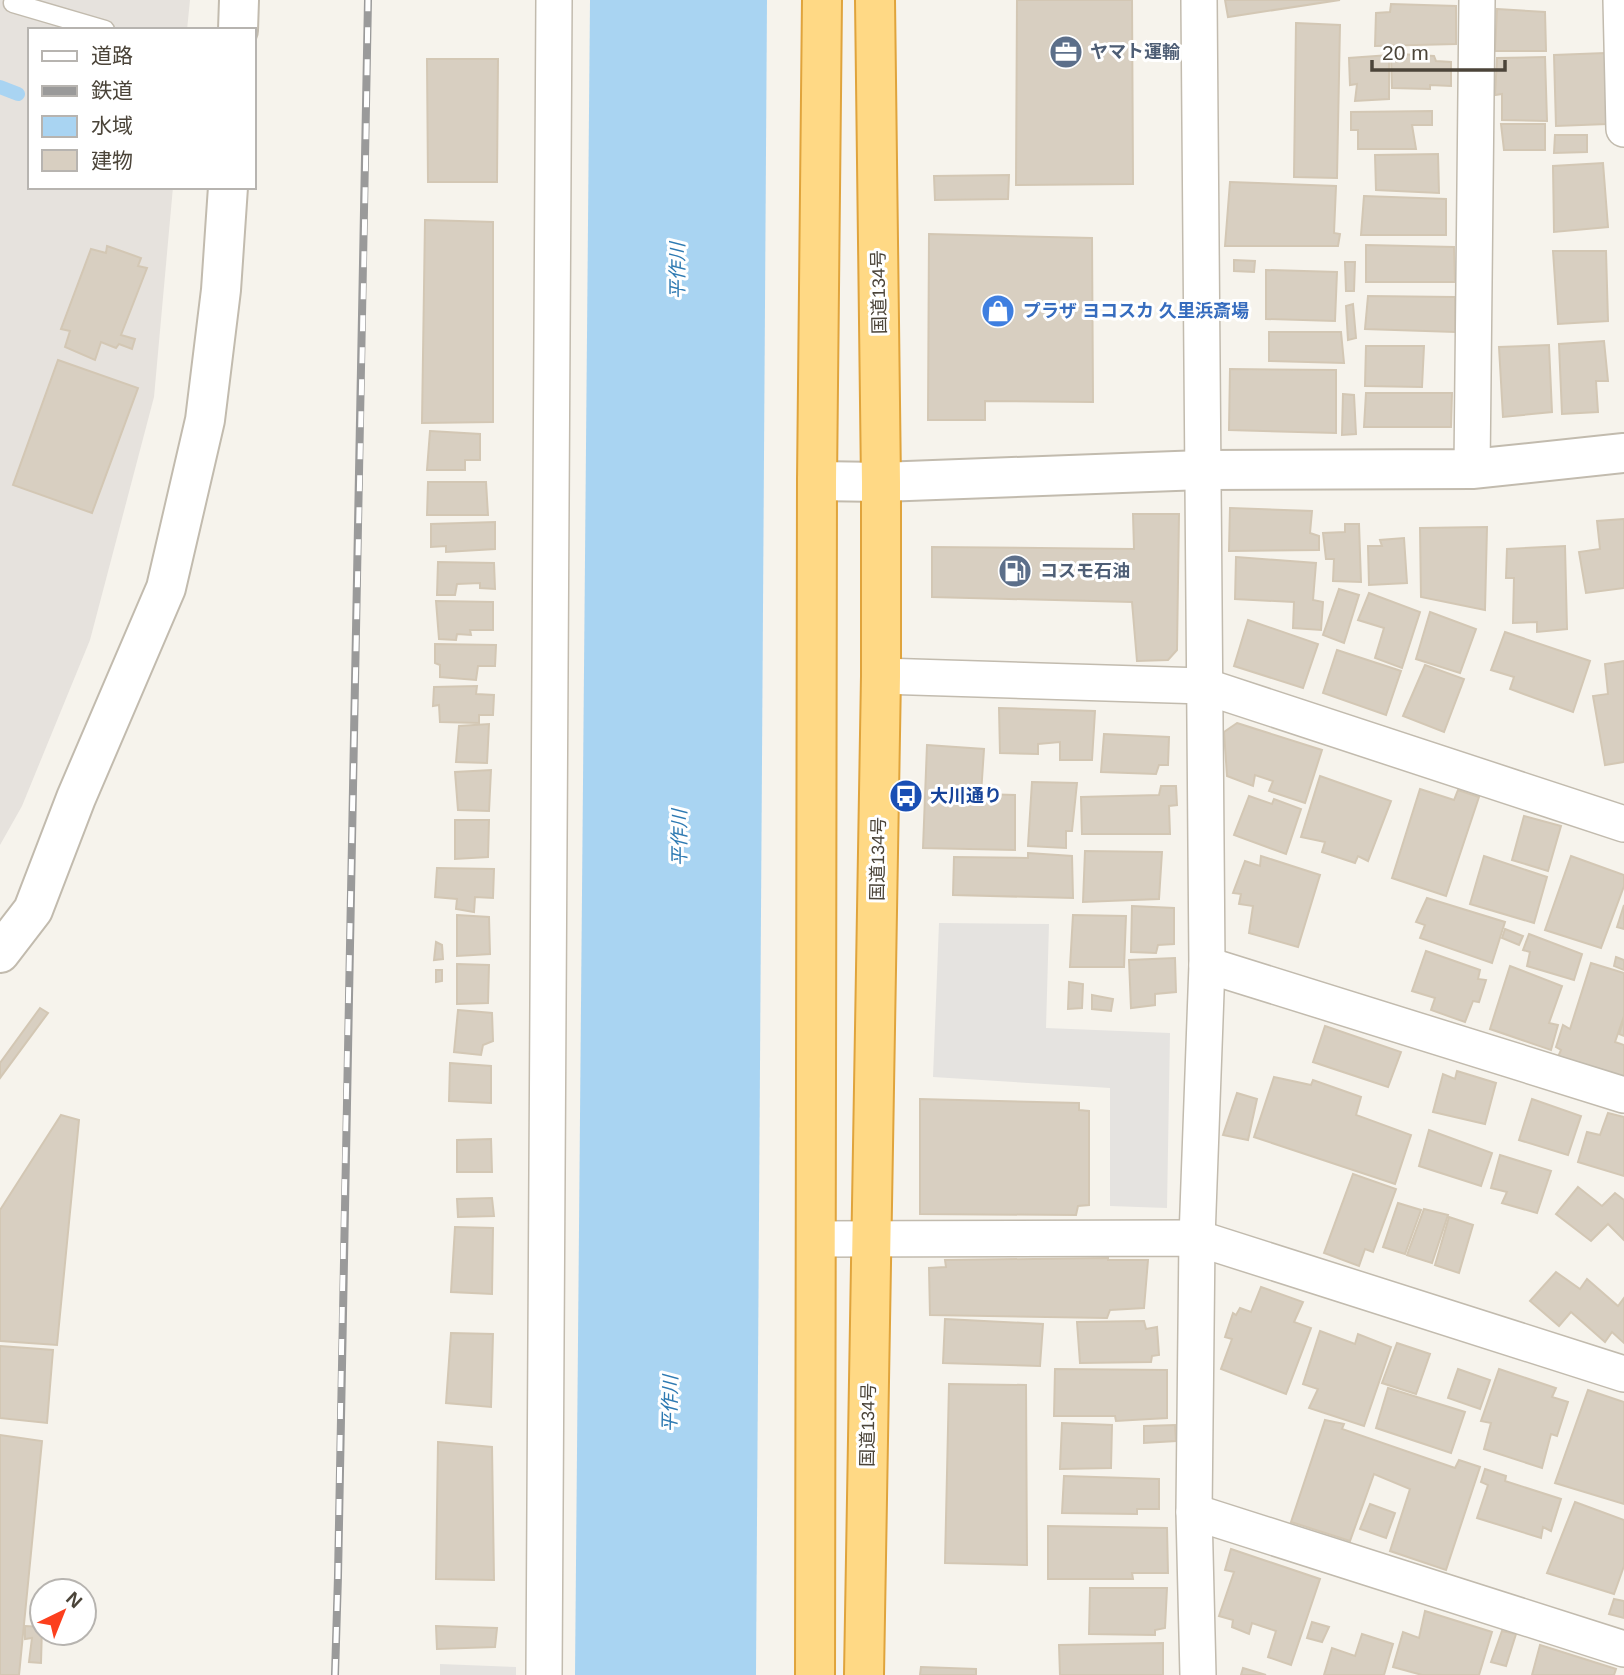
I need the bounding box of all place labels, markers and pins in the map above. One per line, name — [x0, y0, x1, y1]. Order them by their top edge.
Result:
office icon: ヤマト運輸 — [1047, 33, 1085, 71]
place label: ヤマト運輸 — [1090, 42, 1180, 62]
shop icon: プラザ ヨコスカ 久里浜斎場 — [979, 292, 1017, 330]
place label: プラザ ヨコスカ 久里浜斎場 — [1023, 301, 1249, 321]
fuel station icon: コスモ石油 — [996, 552, 1034, 590]
place label: コスモ石油 — [1040, 561, 1130, 581]
bus stop icon: 大川通り — [887, 777, 925, 815]
place label: 大川通り — [930, 786, 1002, 806]

